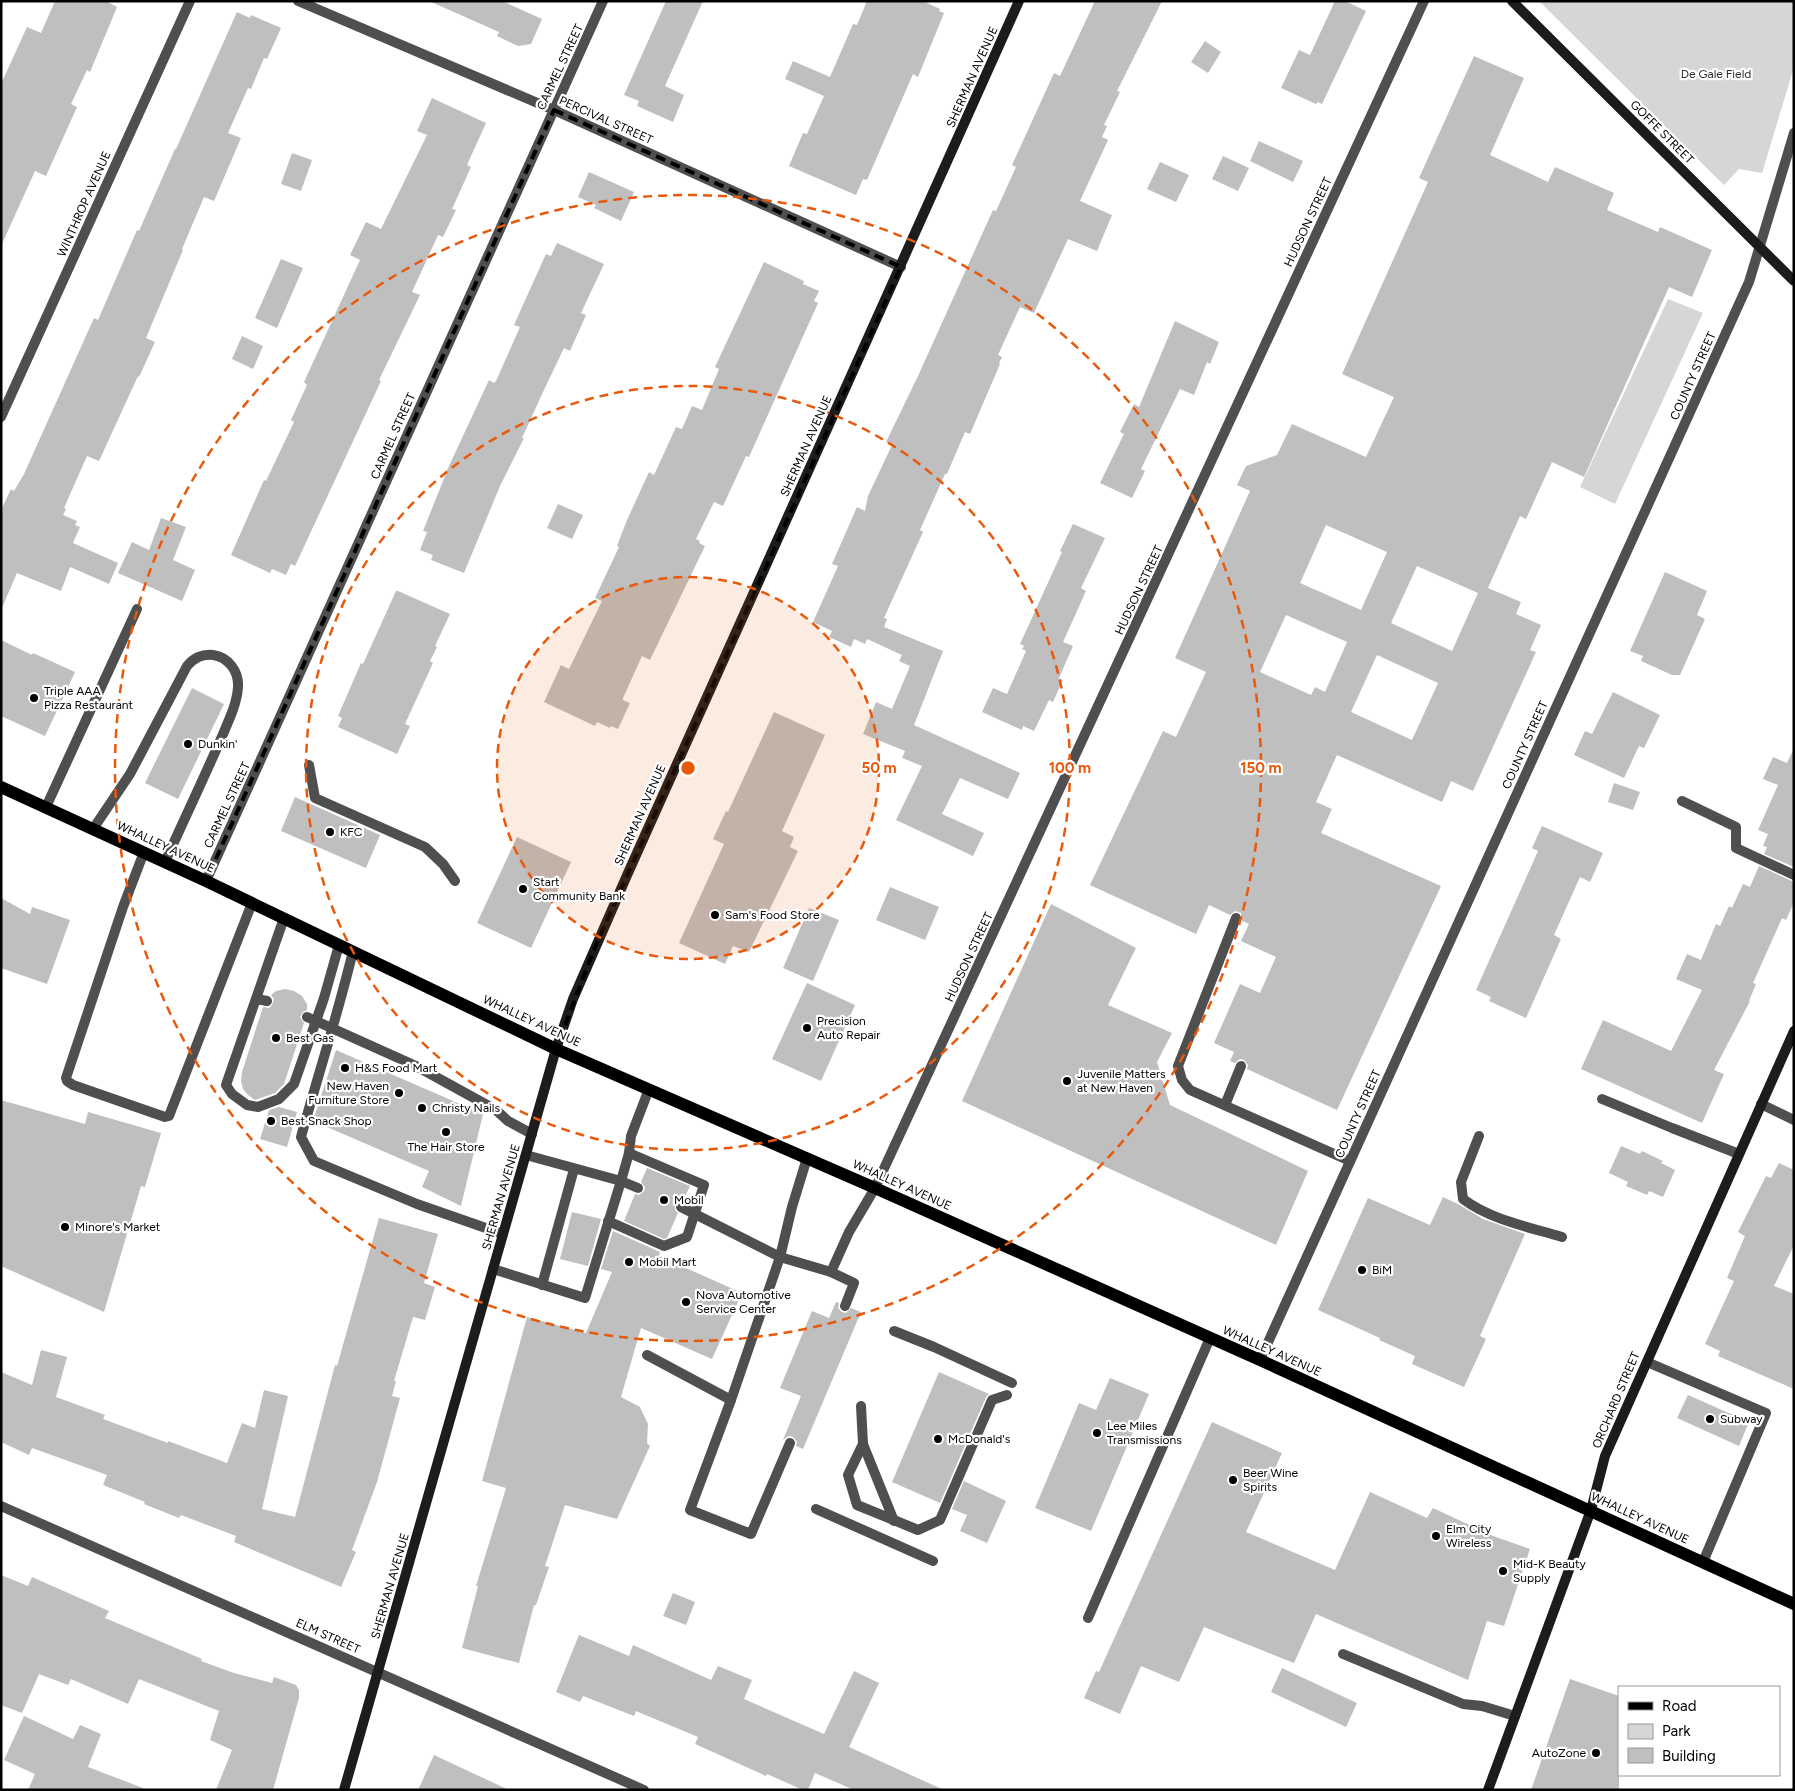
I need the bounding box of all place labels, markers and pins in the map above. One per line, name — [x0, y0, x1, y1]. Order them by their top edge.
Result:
place label: Triple AAA Pizza Restaurant — [44, 684, 133, 712]
marker: Triple AAA Pizza Restaurant — [28, 692, 40, 704]
place label: Dunkin' — [198, 737, 237, 751]
marker: Dunkin' — [182, 738, 194, 750]
centre of rings — [679, 759, 697, 777]
place label: KFC — [340, 825, 363, 839]
marker: KFC — [324, 826, 336, 838]
place label: Start Community Bank — [533, 875, 625, 903]
marker: Start Community Bank — [517, 883, 529, 895]
place label: Sam's Food Store — [725, 908, 820, 922]
marker: Sam's Food Store — [709, 909, 721, 921]
place label: Precision Auto Repair — [817, 1014, 880, 1042]
marker: Precision Auto Repair — [801, 1022, 813, 1034]
place label: Best Gas — [286, 1031, 334, 1045]
marker: Best Gas — [270, 1032, 282, 1044]
place label: H&S Food Mart — [355, 1061, 438, 1075]
marker: H&S Food Mart — [339, 1062, 351, 1074]
place label: Juvenile Matters at New Haven — [1077, 1067, 1166, 1095]
marker: Juvenile Matters at New Haven — [1061, 1075, 1073, 1087]
place label: New Haven Furniture Store — [308, 1079, 389, 1107]
marker: New Haven Furniture Store — [393, 1087, 405, 1099]
place label: Christy Nails — [432, 1101, 500, 1115]
marker: Christy Nails — [416, 1102, 428, 1114]
place label: Best Snack Shop — [281, 1114, 372, 1128]
marker: Best Snack Shop — [265, 1115, 277, 1127]
marker: The Hair Store — [440, 1126, 452, 1138]
place label: The Hair Store — [407, 1140, 485, 1154]
place label: Mobil — [674, 1193, 704, 1207]
marker: Mobil — [658, 1194, 670, 1206]
place label: Minore's Market — [75, 1220, 161, 1234]
marker: Minore's Market — [59, 1221, 71, 1233]
place label: Mobil Mart — [639, 1255, 697, 1269]
marker: Mobil Mart — [623, 1256, 635, 1268]
place label: BiM — [1372, 1263, 1392, 1277]
marker: BiM — [1356, 1264, 1368, 1276]
place label: Nova Automotive Service Center — [696, 1288, 791, 1316]
marker: Nova Automotive Service Center — [680, 1296, 692, 1308]
place label: Subway — [1720, 1412, 1763, 1426]
marker: Subway — [1704, 1413, 1716, 1425]
place label: Lee Miles Transmissions — [1107, 1419, 1182, 1447]
marker: Lee Miles Transmissions — [1091, 1427, 1103, 1439]
place label: McDonald's — [948, 1432, 1011, 1446]
marker: McDonald's — [932, 1433, 944, 1445]
place label: Beer Wine Spirits — [1243, 1466, 1298, 1494]
marker: Beer Wine Spirits — [1227, 1474, 1239, 1486]
place label: Elm City Wireless — [1446, 1522, 1492, 1550]
marker: Elm City Wireless — [1430, 1530, 1442, 1542]
place label: Mid-K Beauty Supply — [1513, 1557, 1586, 1585]
marker: Mid-K Beauty Supply — [1497, 1565, 1509, 1577]
place label: AutoZone — [1532, 1746, 1586, 1760]
marker: AutoZone — [1590, 1747, 1602, 1759]

